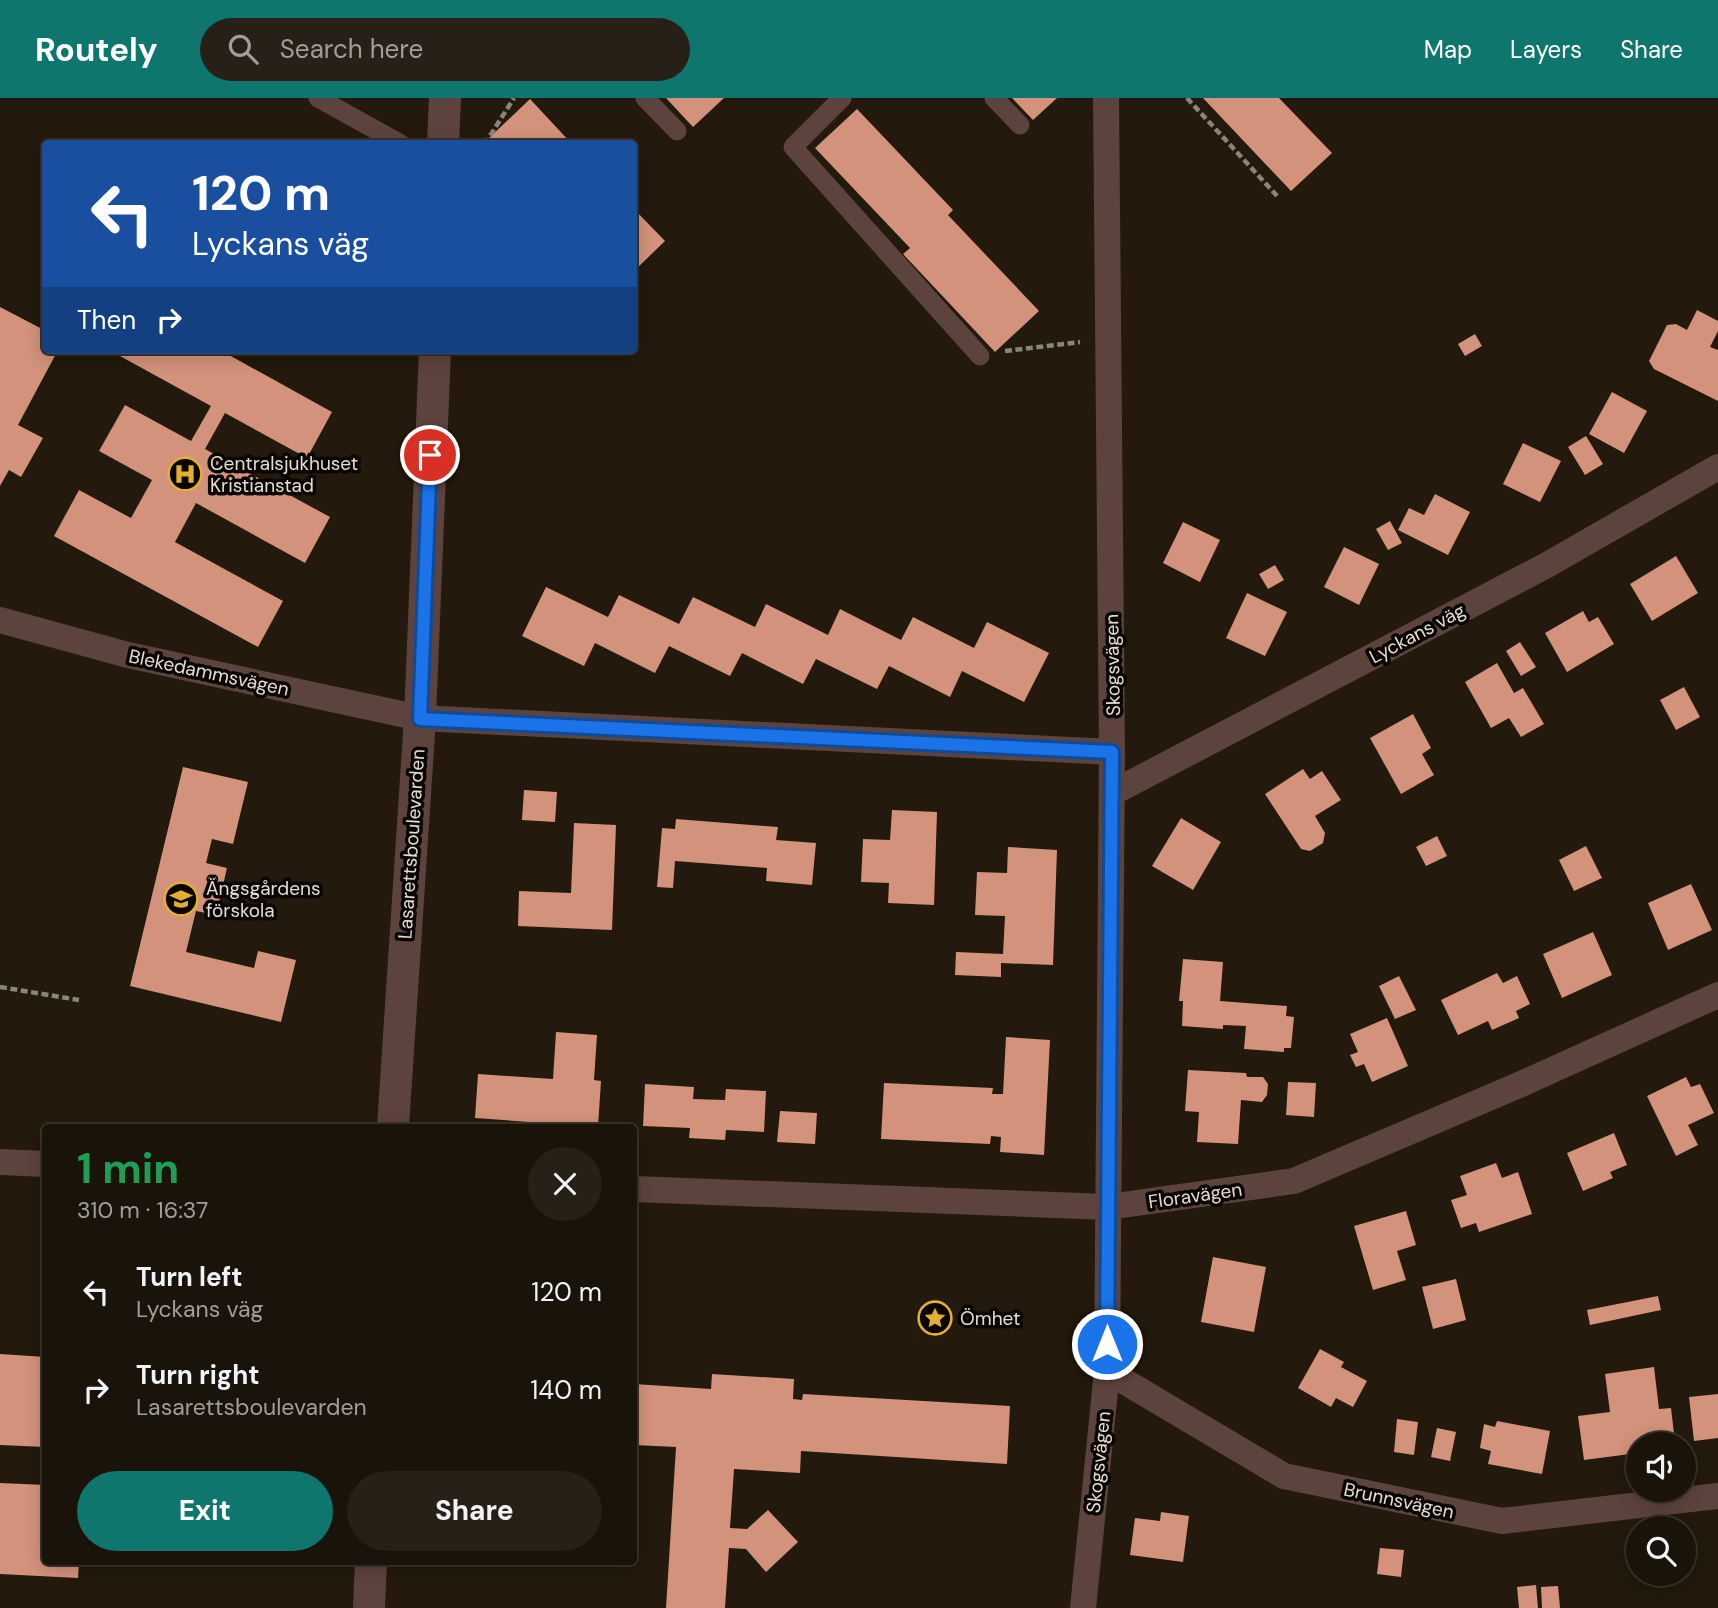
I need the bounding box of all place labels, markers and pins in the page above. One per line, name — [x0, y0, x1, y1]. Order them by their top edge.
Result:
pin — [400, 425, 460, 485]
place label: Centralsjukhuset Kristianstad — [210, 451, 358, 498]
hospital icon: Centralsjukhuset Kristianstad — [166, 455, 204, 493]
place label: Ängsgårdens förskola — [206, 876, 320, 923]
school or university icon: Ängsgårdens förskola — [162, 880, 200, 918]
place icon: Ömhet — [916, 1299, 954, 1337]
place label: Ömhet — [960, 1306, 1020, 1331]

